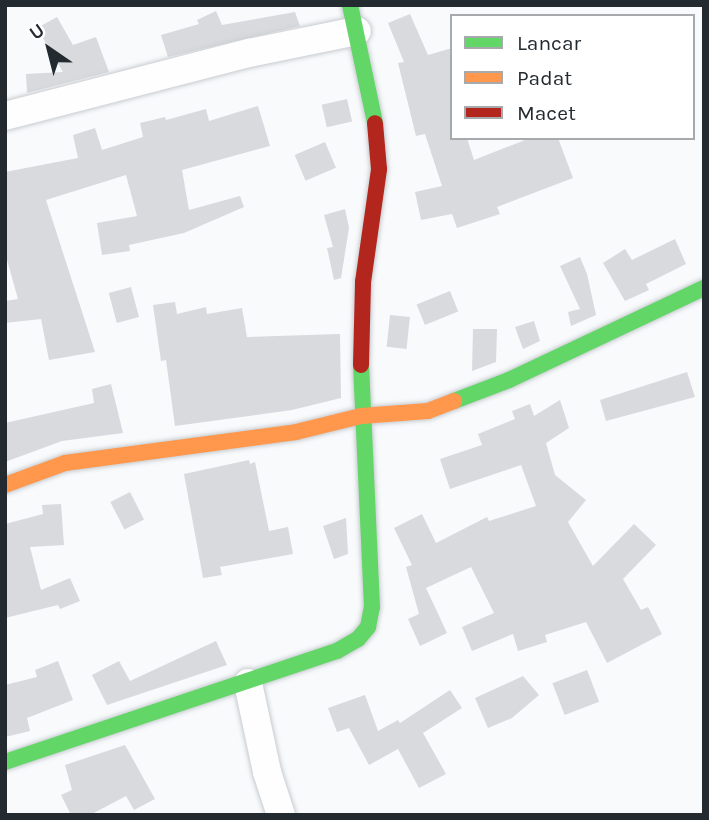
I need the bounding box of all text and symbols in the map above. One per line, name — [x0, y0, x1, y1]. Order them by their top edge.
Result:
north arrow — [14, 14, 84, 84]
legend — [450, 14, 695, 140]
text: U — [25, 19, 49, 45]
text: Lancar — [517, 31, 581, 55]
text: Padat — [517, 66, 572, 90]
text: Macet — [517, 101, 576, 125]

